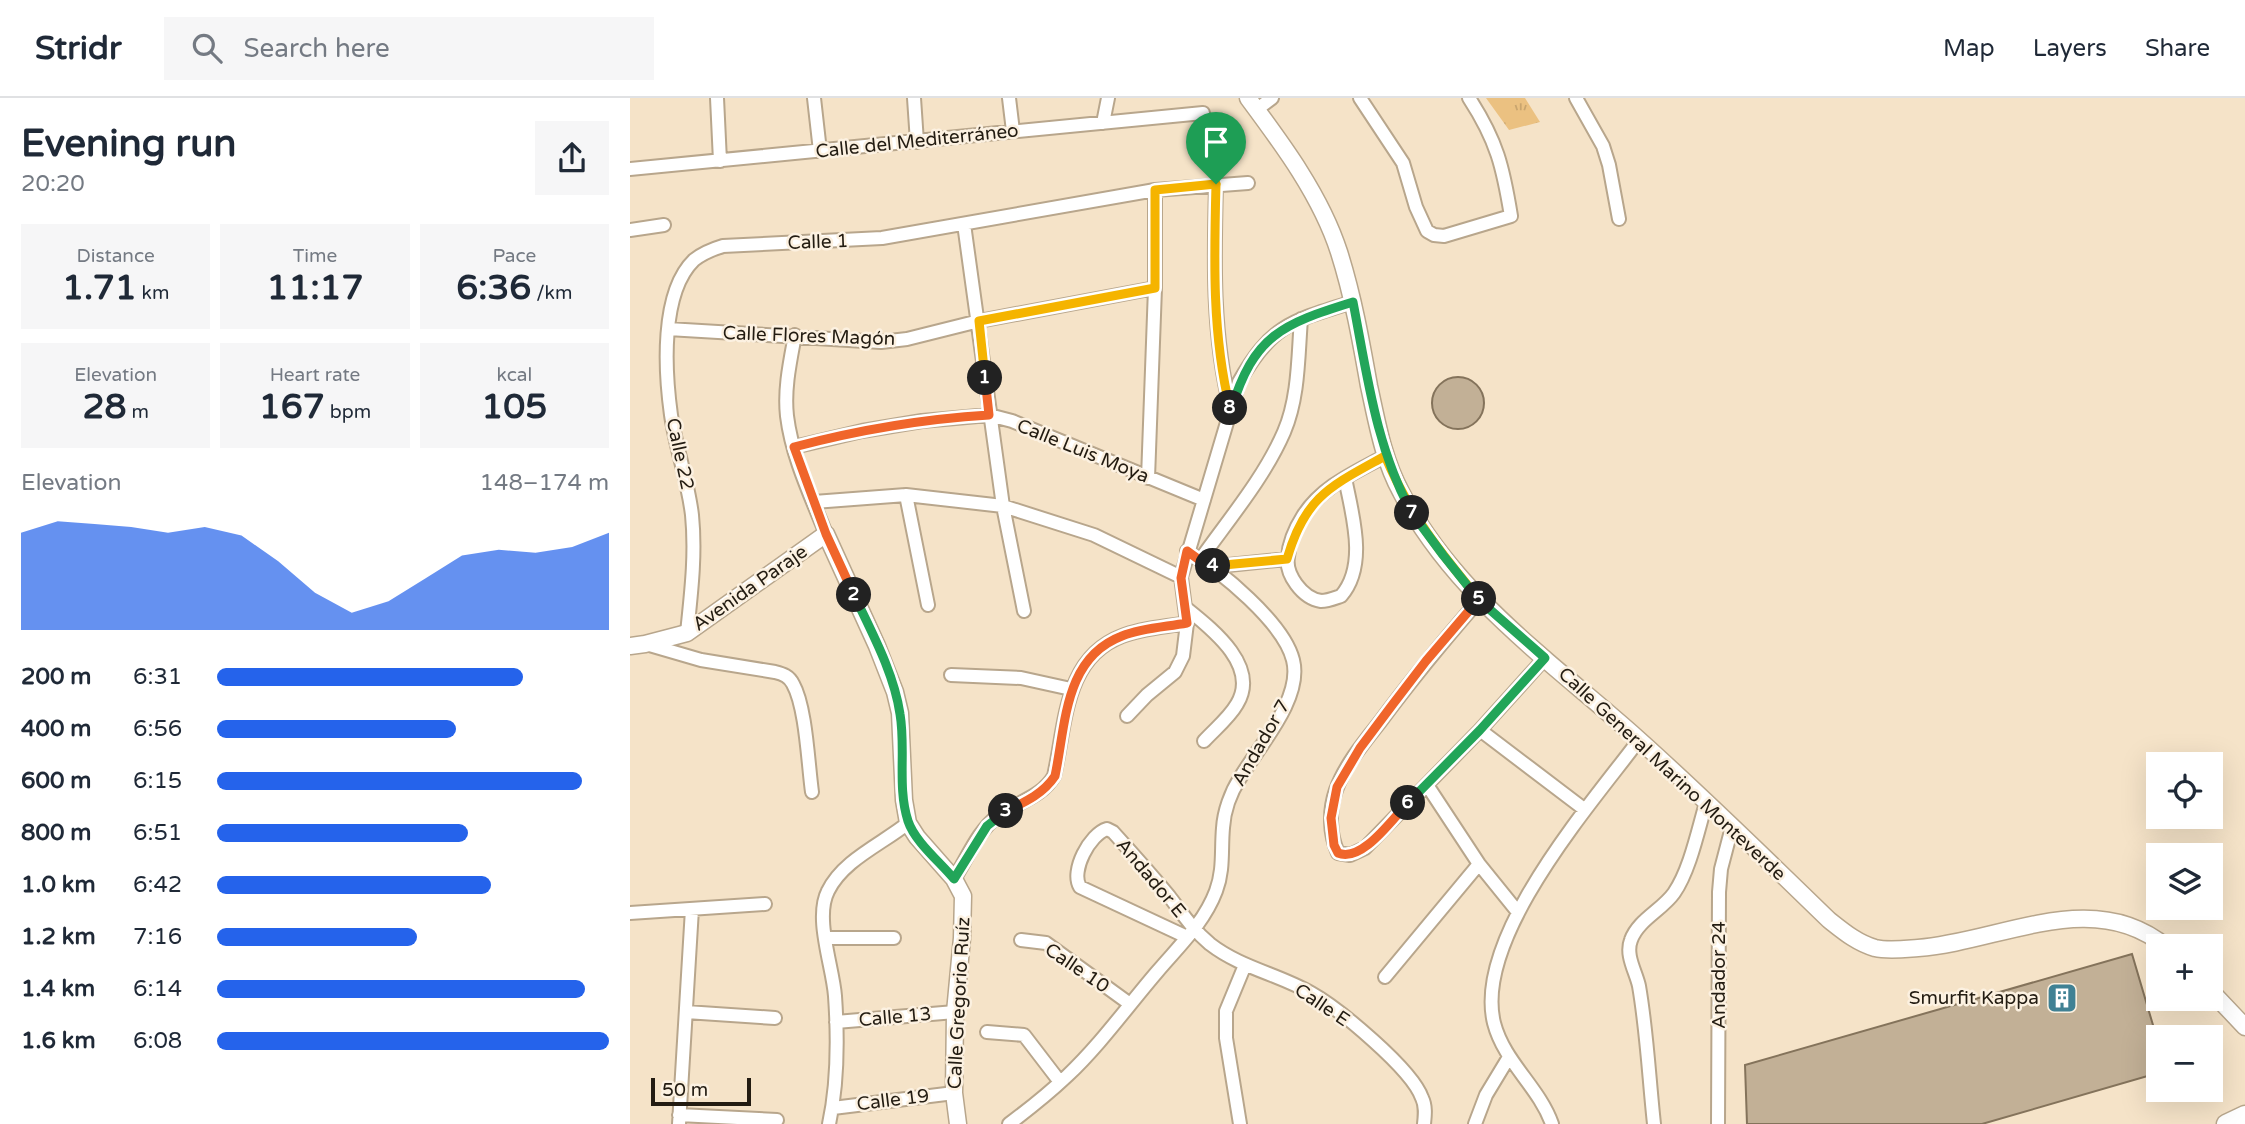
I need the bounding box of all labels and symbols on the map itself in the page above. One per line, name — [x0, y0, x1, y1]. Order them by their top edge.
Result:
pin — [1186, 112, 1246, 184]
street label: Calle del Mediterráneo — [814, 119, 1020, 163]
street label: Calle 1 — [787, 230, 849, 254]
street label: Calle Flores Magón — [722, 322, 896, 350]
pin: 1 — [968, 360, 1002, 396]
pin: 8 — [1212, 390, 1248, 426]
street label: Calle Luis Moya — [1014, 414, 1152, 488]
street label: Calle 22 — [662, 416, 698, 492]
pin: 7 — [1394, 496, 1430, 530]
street label: Avenida Paraje — [689, 540, 811, 636]
pin: 4 — [1196, 548, 1230, 584]
pin: 2 — [836, 578, 872, 612]
pin: 5 — [1462, 582, 1496, 616]
street label: Calle General Marino Monteverde — [1554, 663, 1790, 885]
street label: Andador 7 — [1227, 696, 1295, 790]
pin: 6 — [1390, 786, 1426, 820]
pin: 3 — [988, 794, 1024, 828]
street label: Andador E — [1112, 834, 1190, 922]
street label: Calle Gregorio Ruíz — [944, 916, 974, 1090]
street label: Andador 24 — [1708, 921, 1730, 1029]
street label: Calle 10 — [1041, 938, 1113, 998]
street label: Calle E — [1290, 979, 1354, 1031]
building icon: Smurfit Kappa — [2045, 981, 2079, 1015]
place label: Smurfit Kappa — [1909, 987, 2039, 1009]
street label: Calle 13 — [858, 1003, 932, 1031]
scale bar — [651, 1075, 751, 1107]
street label: Calle 19 — [855, 1085, 931, 1115]

